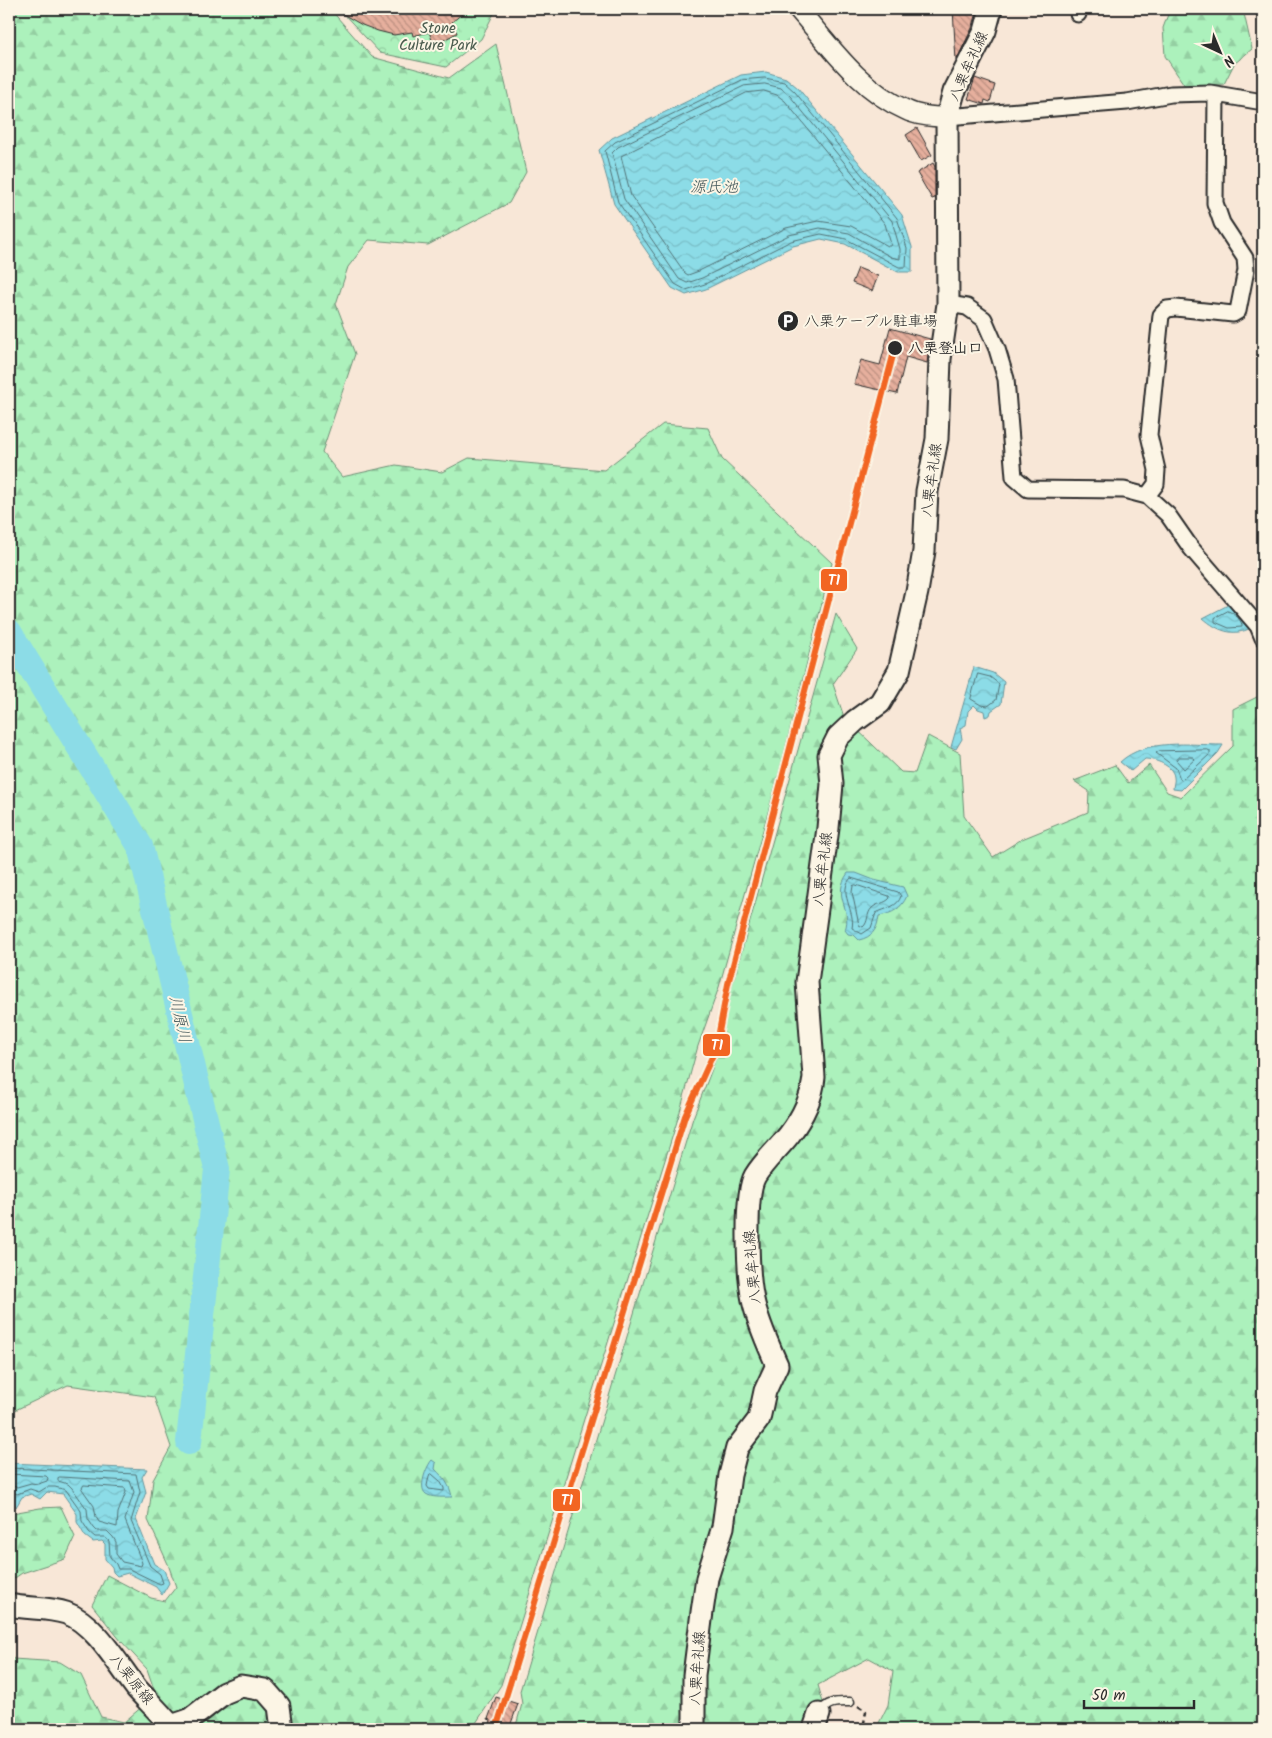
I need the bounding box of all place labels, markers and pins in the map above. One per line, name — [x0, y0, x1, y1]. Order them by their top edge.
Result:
parking icon: 八栗ケーブル駐車場 — [776, 309, 800, 333]
place label: 八栗ケーブル駐車場 — [804, 310, 938, 334]
place label: 八栗登山口 — [908, 337, 983, 361]
marker: 八栗登山口 — [886, 339, 904, 357]

